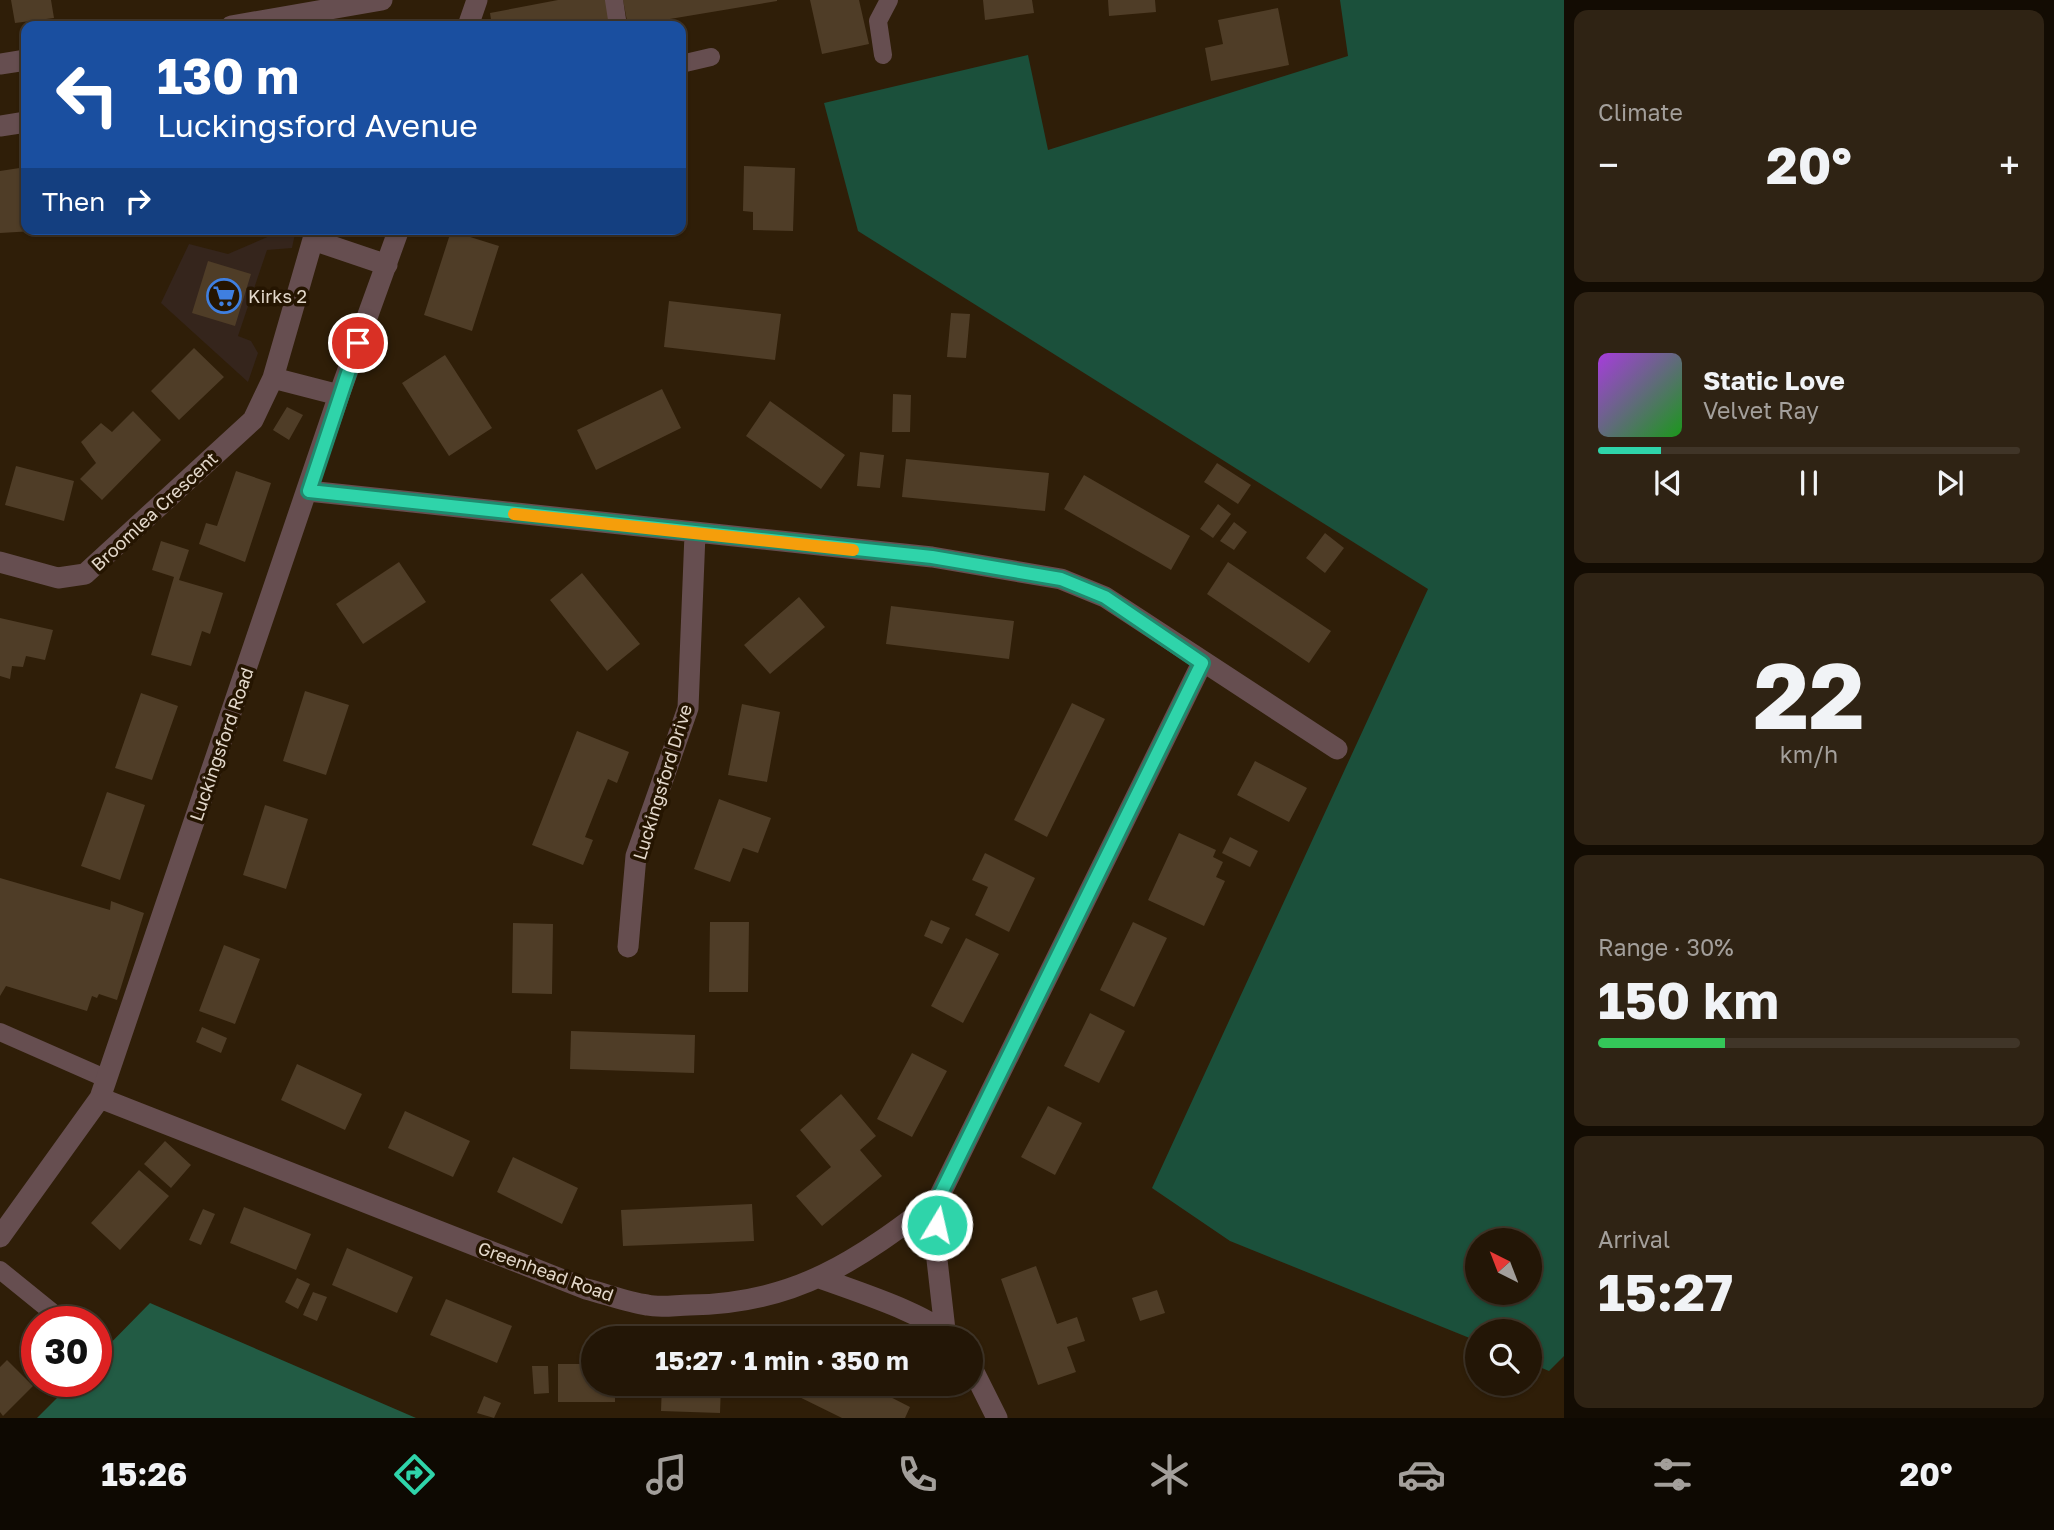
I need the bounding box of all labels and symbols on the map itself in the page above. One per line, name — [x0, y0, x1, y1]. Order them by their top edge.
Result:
supermarket icon: Kirks 2 — [205, 277, 243, 315]
place label: Kirks 2 — [248, 285, 307, 307]
pin — [328, 313, 388, 373]
street label: Broomlea Crescent — [86, 447, 222, 575]
street label: Luckingsford Road — [184, 664, 258, 824]
street label: Luckingsford Drive — [628, 702, 696, 862]
position arrow — [900, 1188, 974, 1262]
north arrow — [1465, 1228, 1542, 1306]
street label: Greenhead Road — [475, 1236, 617, 1306]
speed limit sign: 30 — [21, 1306, 112, 1397]

